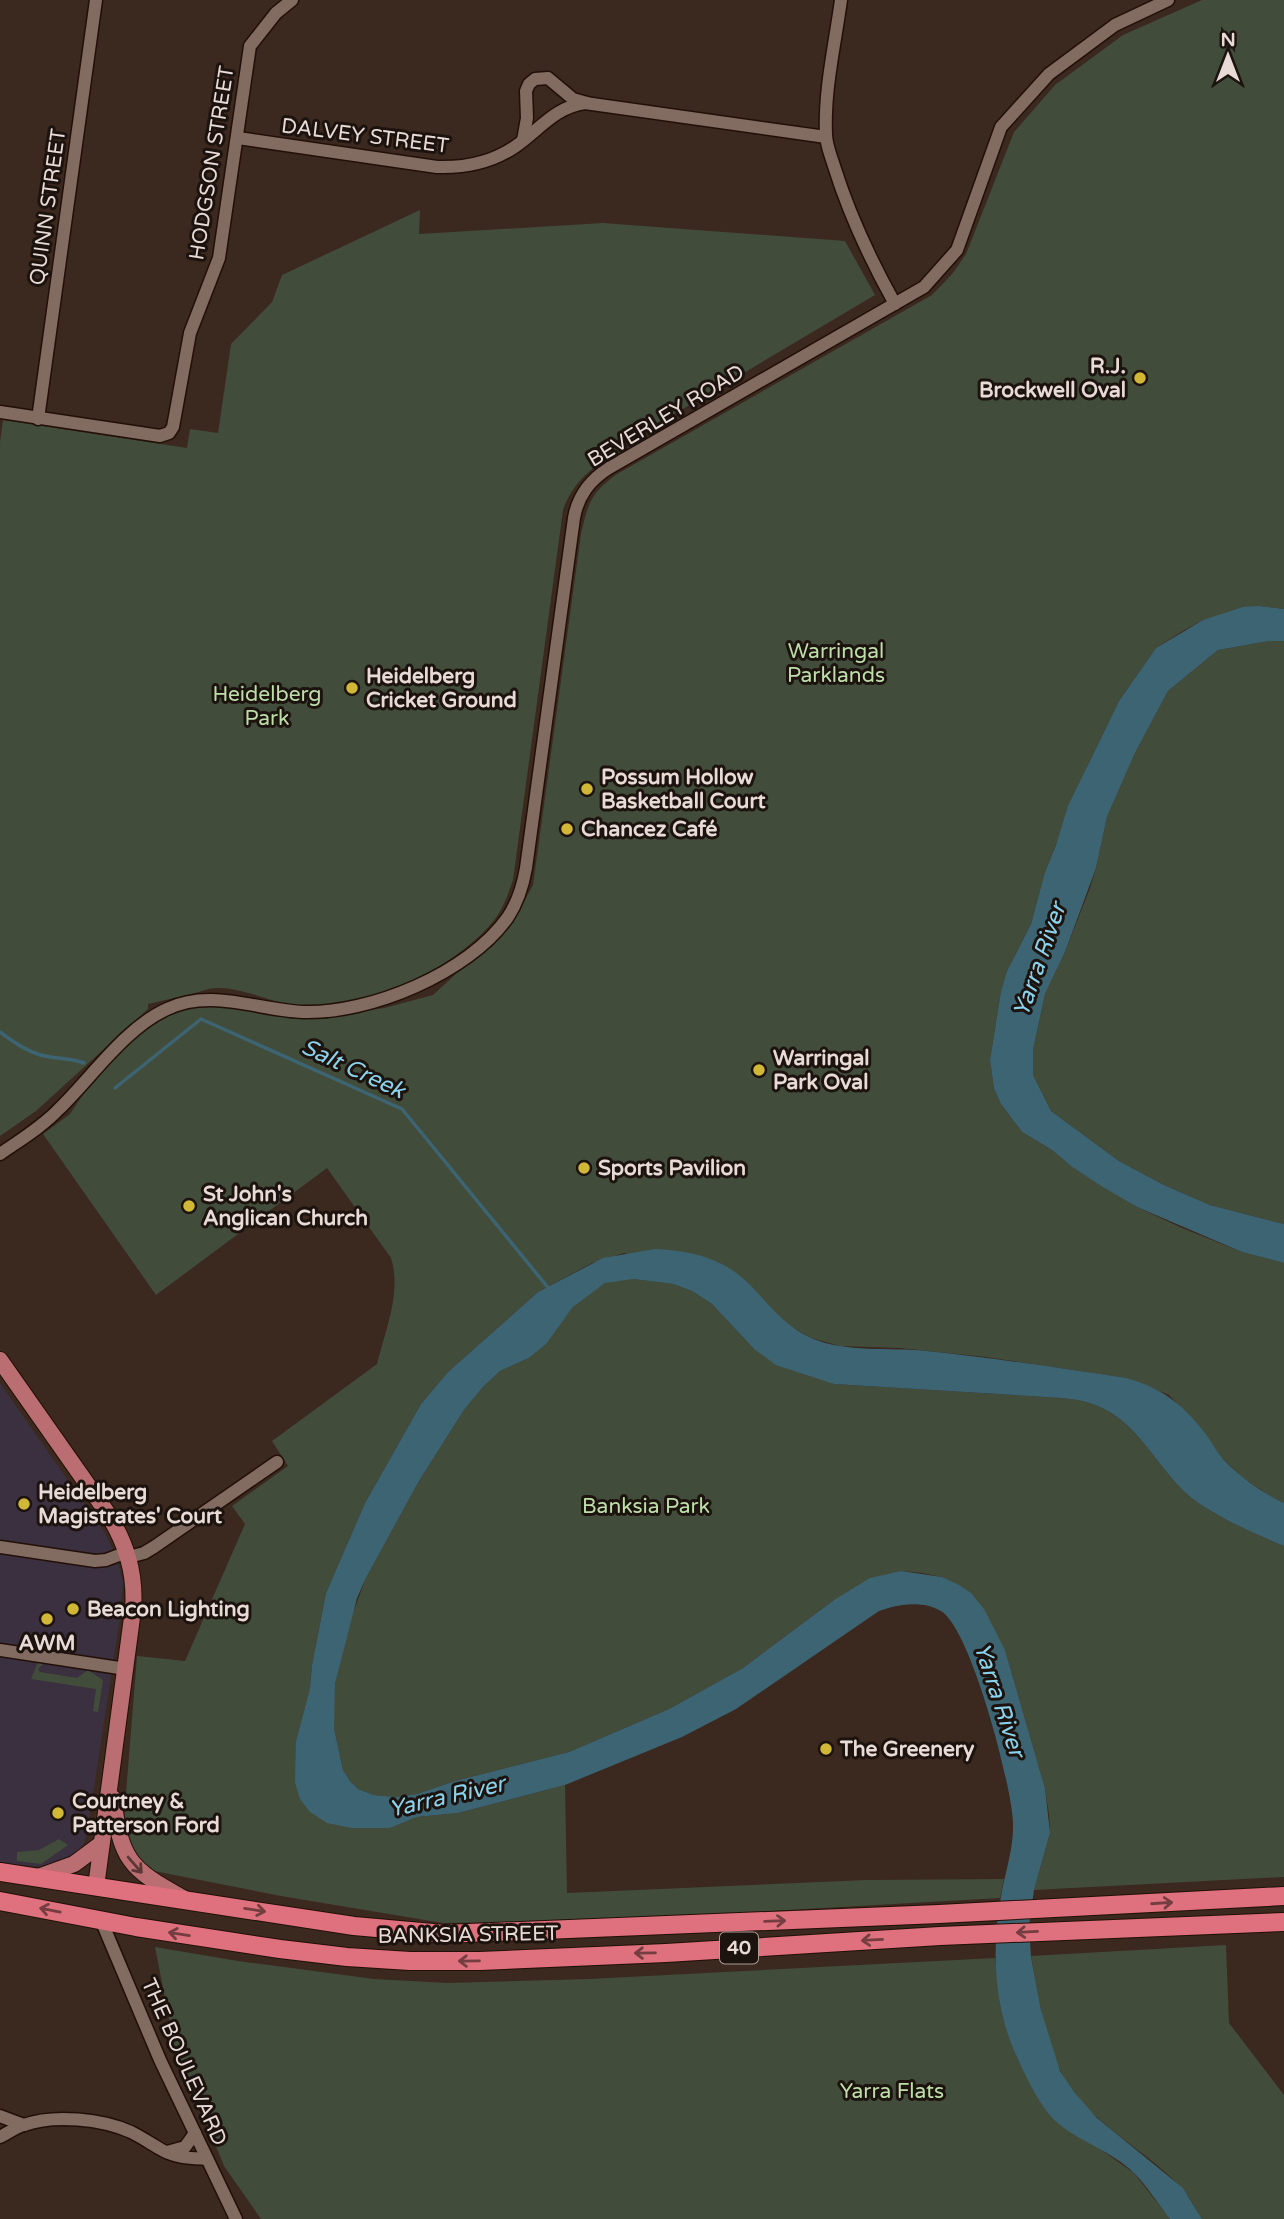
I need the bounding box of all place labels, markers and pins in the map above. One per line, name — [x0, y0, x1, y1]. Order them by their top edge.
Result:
place label: R.J. Brockwell Oval — [979, 354, 1126, 403]
marker: R.J. Brockwell Oval — [1132, 370, 1148, 386]
place label: Heidelberg Cricket Ground — [366, 664, 517, 713]
marker: Heidelberg Cricket Ground — [344, 680, 360, 696]
place label: Possum Hollow Basketball Court — [601, 765, 765, 814]
marker: Possum Hollow Basketball Court — [579, 781, 595, 797]
place label: Chancez Café — [581, 817, 717, 842]
marker: Chancez Café — [559, 821, 575, 837]
place label: Warringal Park Oval — [773, 1046, 870, 1095]
marker: Warringal Park Oval — [751, 1062, 767, 1078]
place label: Sports Pavilion — [598, 1156, 746, 1181]
marker: Sports Pavilion — [576, 1160, 592, 1176]
place label: St John's Anglican Church — [203, 1182, 368, 1231]
marker: St John's Anglican Church — [181, 1198, 197, 1214]
place label: Heidelberg Magistrates' Court — [38, 1480, 222, 1529]
marker: Heidelberg Magistrates' Court — [16, 1496, 32, 1512]
place label: Beacon Lighting — [87, 1597, 250, 1622]
marker: Beacon Lighting — [65, 1601, 81, 1617]
marker: AWM — [39, 1611, 55, 1627]
place label: AWM — [18, 1631, 76, 1656]
place label: The Greenery — [839, 1737, 975, 1762]
marker: The Greenery — [818, 1741, 834, 1757]
place label: Courtney & Patterson Ford — [72, 1789, 220, 1838]
marker: Courtney & Patterson Ford — [50, 1805, 66, 1821]

